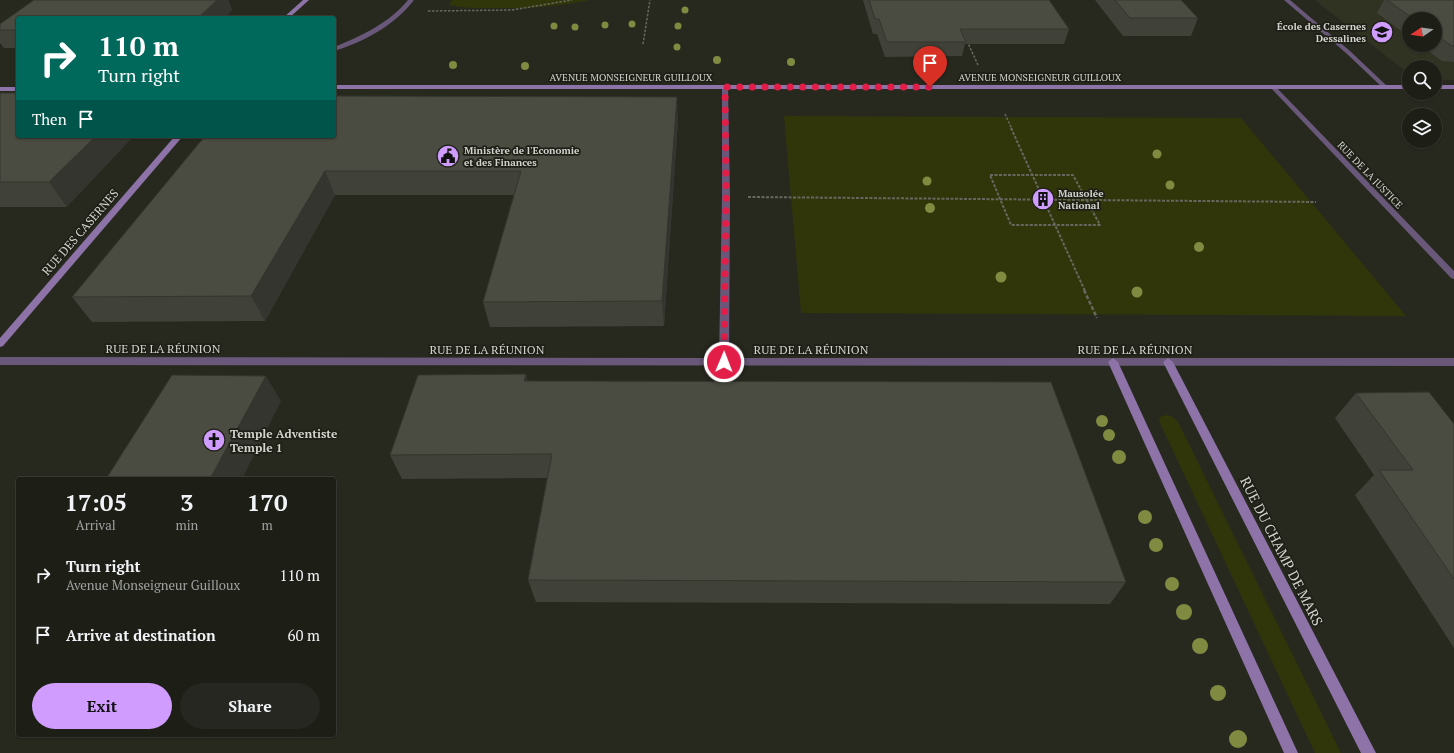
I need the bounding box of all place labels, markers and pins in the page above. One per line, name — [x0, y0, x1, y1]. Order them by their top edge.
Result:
school or university icon: École des Casernes Dessalines — [1369, 19, 1395, 45]
place label: École des Casernes Dessalines — [1277, 20, 1366, 45]
pin — [913, 46, 947, 87]
public building icon: Ministère de l'Economie et des Finances — [435, 143, 461, 169]
place label: Ministère de l'Economie et des Finances — [464, 144, 580, 169]
building icon: Mausolée National — [1030, 186, 1056, 212]
place label: Mausolée National — [1058, 187, 1104, 212]
place label: Temple Adventiste Temple 1 — [230, 426, 338, 455]
church icon: Temple Adventiste Temple 1 — [201, 427, 227, 453]

